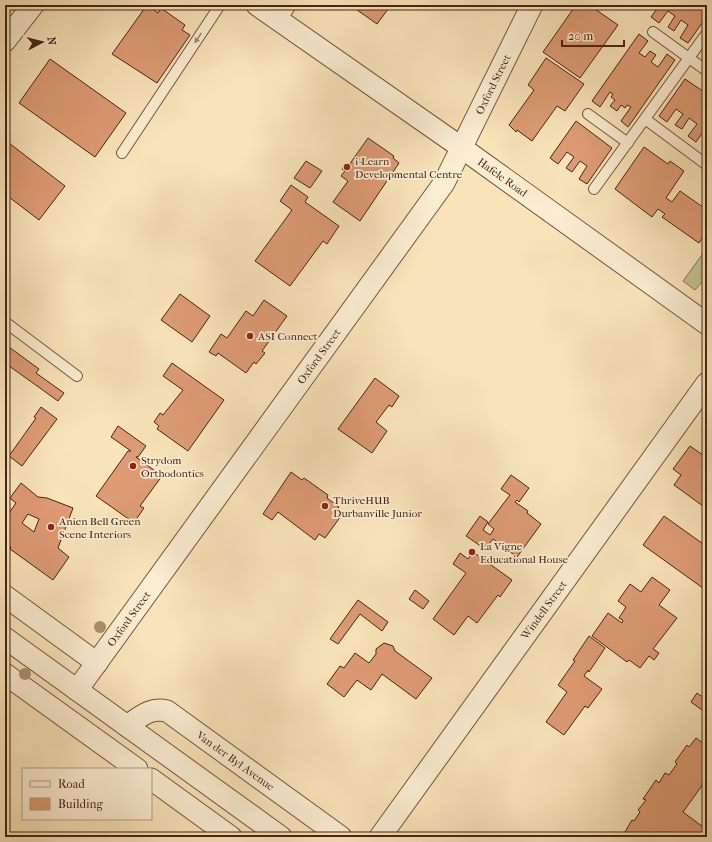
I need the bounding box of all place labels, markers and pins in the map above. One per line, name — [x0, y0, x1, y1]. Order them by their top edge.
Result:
place label: i-Learn Developmental Centre — [355, 155, 463, 181]
marker: i-Learn Developmental Centre — [342, 162, 352, 172]
place label: ASI Connect — [257, 330, 317, 343]
marker: ASI Connect — [245, 331, 255, 341]
place label: Strydom Orthodontics — [141, 454, 204, 480]
marker: Strydom Orthodontics — [128, 461, 138, 471]
place label: ThriveHUB Durbanville Junior — [333, 494, 422, 520]
marker: ThriveHUB Durbanville Junior — [320, 501, 330, 511]
place label: Anien Bell Green Scene Interiors — [58, 515, 141, 541]
marker: Anien Bell Green Scene Interiors — [46, 522, 56, 532]
place label: La Vigne Educational House — [480, 540, 569, 566]
marker: La Vigne Educational House — [467, 547, 477, 557]

